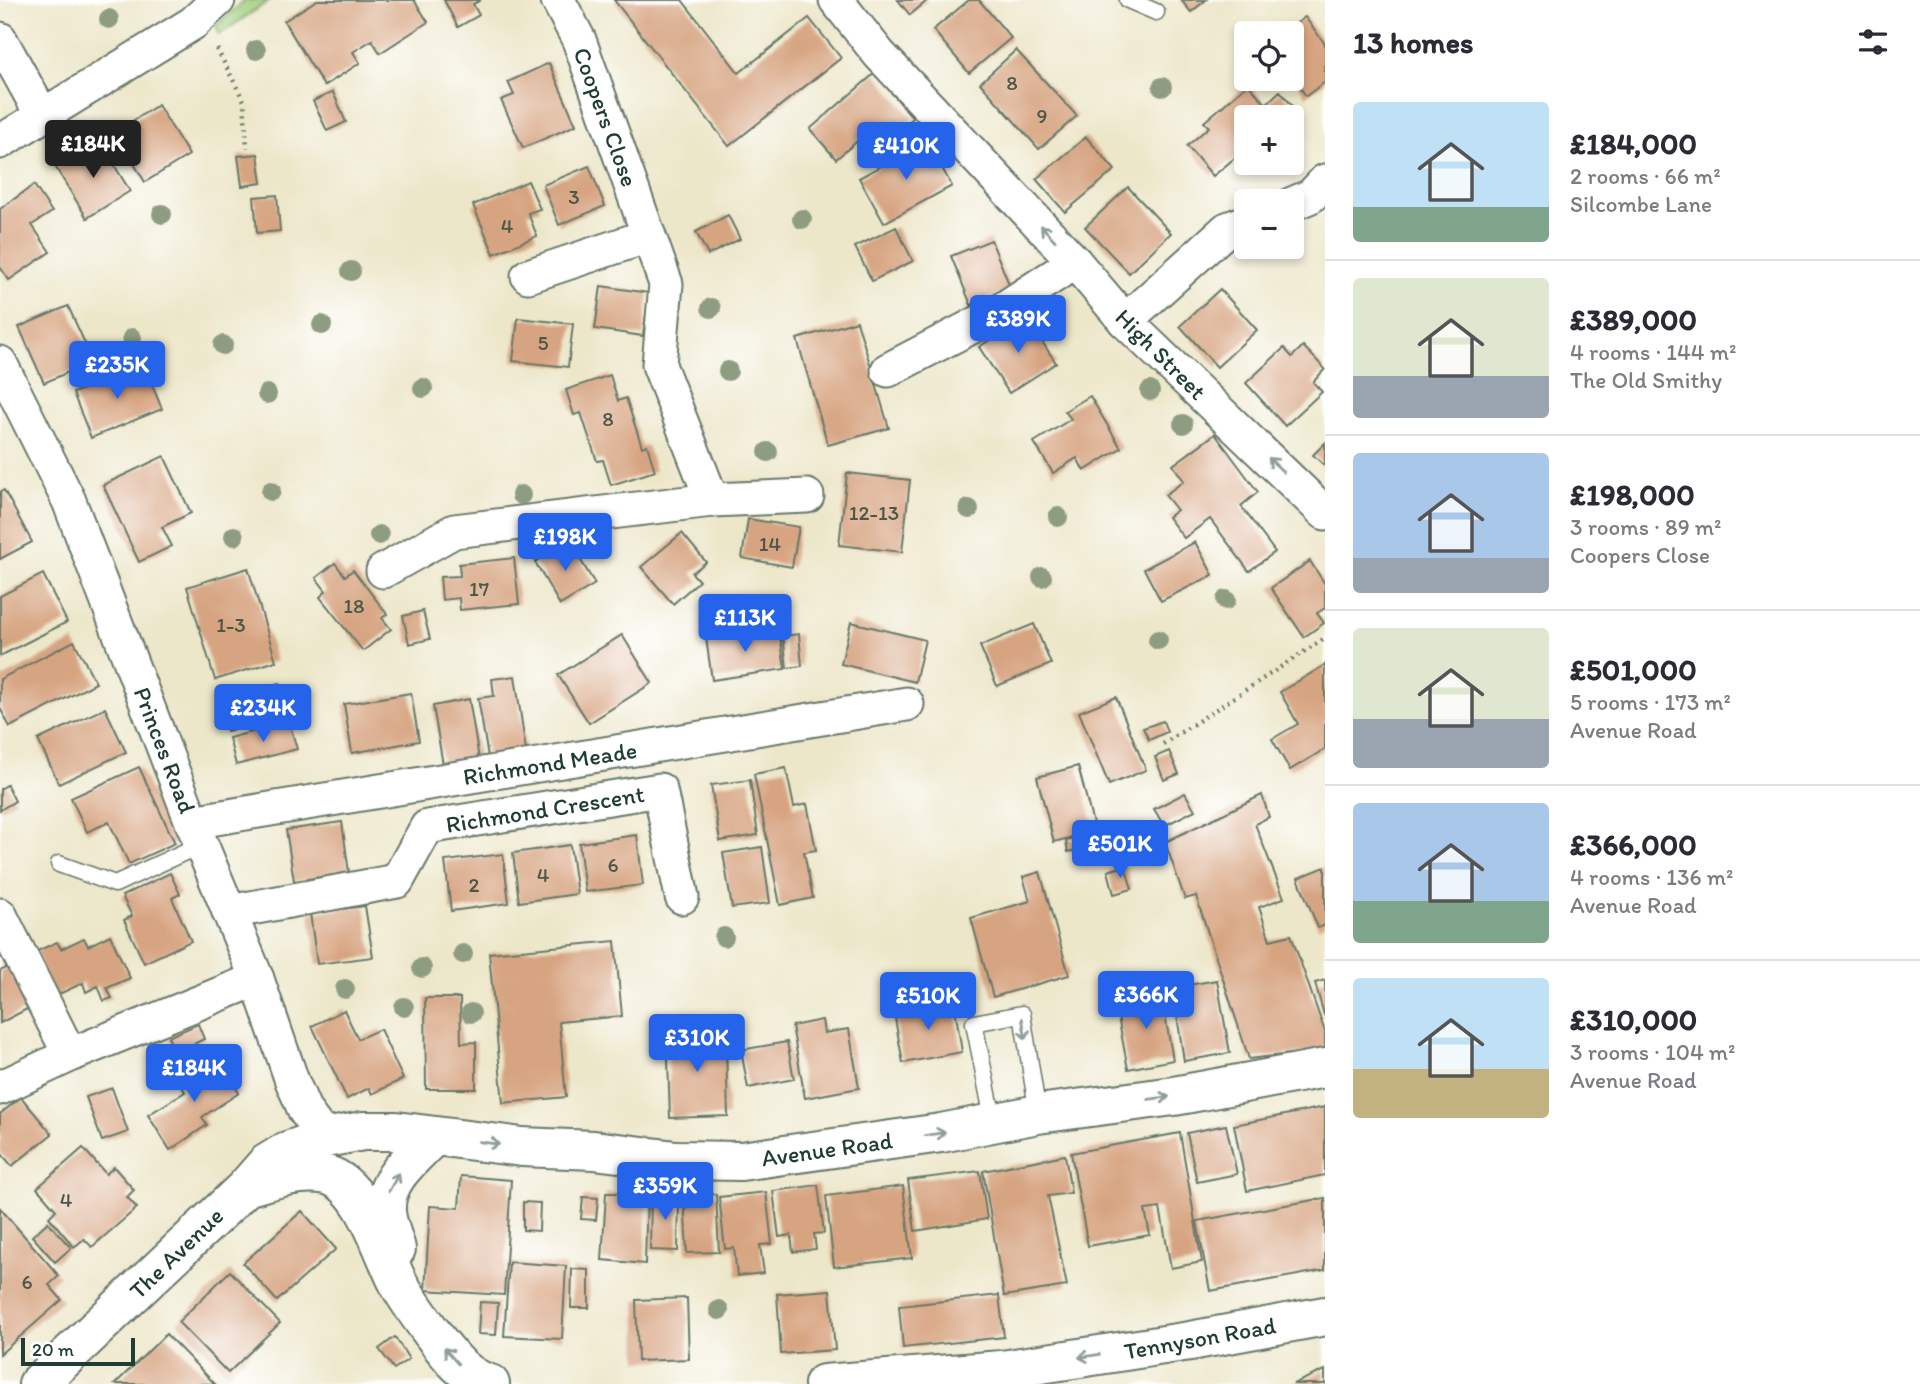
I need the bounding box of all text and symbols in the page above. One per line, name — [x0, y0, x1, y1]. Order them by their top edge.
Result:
map controls — [1234, 21, 1304, 259]
button: locate — [1234, 21, 1304, 91]
icon: filters — [1854, 23, 1892, 61]
text: 13 homes — [1353, 24, 1473, 61]
street label: Coopers Close — [567, 43, 645, 191]
house number: 8 — [1006, 70, 1018, 95]
house number: 9 — [1037, 103, 1047, 128]
button: + — [1234, 105, 1304, 175]
pin: £184K — [44, 120, 142, 180]
pin: £410K — [857, 122, 955, 182]
text: £184,000 — [1570, 125, 1697, 162]
text: £184K — [61, 129, 125, 157]
icon: home — [1409, 130, 1493, 214]
text: £410K — [873, 131, 939, 159]
text: 2 rooms · 66 m² — [1570, 162, 1721, 190]
house number: 3 — [568, 184, 580, 209]
button: − — [1234, 189, 1304, 259]
text: Silcombe Lane — [1570, 190, 1712, 218]
house number: 4 — [501, 213, 514, 238]
one-way arrow — [1039, 225, 1056, 242]
pin: £389K — [969, 296, 1067, 355]
text: £389,000 — [1570, 301, 1697, 338]
street label: High Street — [1110, 303, 1212, 405]
text: £389K — [986, 304, 1050, 332]
icon: home — [1409, 306, 1493, 390]
house number: 5 — [537, 330, 549, 355]
text: 4 rooms · 144 m² — [1570, 338, 1736, 366]
pin: £235K — [68, 342, 166, 401]
text: £235K — [85, 350, 149, 378]
text: The Old Smithy — [1570, 366, 1722, 394]
house number: 8 — [602, 406, 614, 431]
one-way arrow — [1268, 457, 1285, 474]
text: £198,000 — [1570, 476, 1695, 513]
icon: home — [1409, 481, 1493, 565]
house number: 12-13 — [849, 500, 899, 525]
text: 3 rooms · 89 m² — [1570, 513, 1721, 541]
pin: £198K — [516, 514, 614, 573]
text: £198K — [534, 522, 596, 550]
house number: 14 — [759, 531, 782, 556]
text: Coopers Close — [1570, 541, 1710, 569]
house number: 17 — [469, 576, 489, 601]
house number: 18 — [343, 593, 365, 618]
pin: £113K — [696, 594, 794, 654]
text: £113K — [715, 603, 775, 631]
house number: 1-3 — [216, 612, 246, 637]
text: £501,000 — [1570, 651, 1697, 688]
icon: home — [1409, 656, 1493, 740]
street label: Princes Road — [128, 683, 202, 817]
pin: £234K — [214, 684, 312, 744]
text: 5 rooms · 173 m² — [1570, 688, 1731, 716]
text: £234K — [230, 693, 296, 721]
text: Avenue Road — [1570, 716, 1697, 744]
street label: Richmond Meade — [461, 735, 639, 791]
street label: Richmond Crescent — [444, 779, 646, 839]
pin: £501K — [1071, 820, 1169, 880]
text: £366,000 — [1570, 826, 1697, 863]
text: £501K — [1088, 829, 1152, 857]
icon: home — [1409, 831, 1493, 915]
house number: 6 — [607, 852, 619, 877]
house number: 4 — [537, 862, 550, 887]
text: 4 rooms · 136 m² — [1570, 863, 1733, 891]
house number: 2 — [468, 872, 480, 897]
text: Avenue Road — [1570, 891, 1697, 919]
pin: £510K — [879, 972, 977, 1032]
pin: £366K — [1097, 972, 1195, 1031]
text: £366K — [1114, 980, 1178, 1008]
text: £510K — [896, 981, 960, 1009]
text: £310,000 — [1570, 1001, 1697, 1038]
icon: home — [1409, 1006, 1493, 1090]
pin: £310K — [648, 1014, 746, 1074]
one-way arrow — [1018, 1017, 1031, 1040]
text: £310K — [665, 1023, 729, 1051]
text: 3 rooms · 104 m² — [1570, 1038, 1735, 1066]
pin: £184K — [145, 1044, 243, 1104]
text: £184K — [162, 1053, 226, 1081]
text: Avenue Road — [1570, 1066, 1697, 1094]
one-way arrow — [1147, 1092, 1170, 1105]
street label: Avenue Road — [760, 1125, 894, 1173]
one-way arrow — [923, 1127, 946, 1140]
one-way arrow — [478, 1136, 500, 1149]
pin: £359K — [616, 1162, 714, 1222]
text: £359K — [633, 1171, 697, 1199]
one-way arrow — [388, 1173, 402, 1193]
house number: 4 — [60, 1187, 73, 1212]
street label: The Avenue — [123, 1201, 229, 1305]
house number: 6 — [21, 1269, 33, 1294]
street label: Tennyson Road — [1122, 1310, 1278, 1366]
scale bar — [21, 1335, 135, 1367]
text: 20 m — [32, 1338, 74, 1361]
one-way arrow — [442, 1348, 459, 1365]
one-way arrow — [1078, 1350, 1101, 1363]

